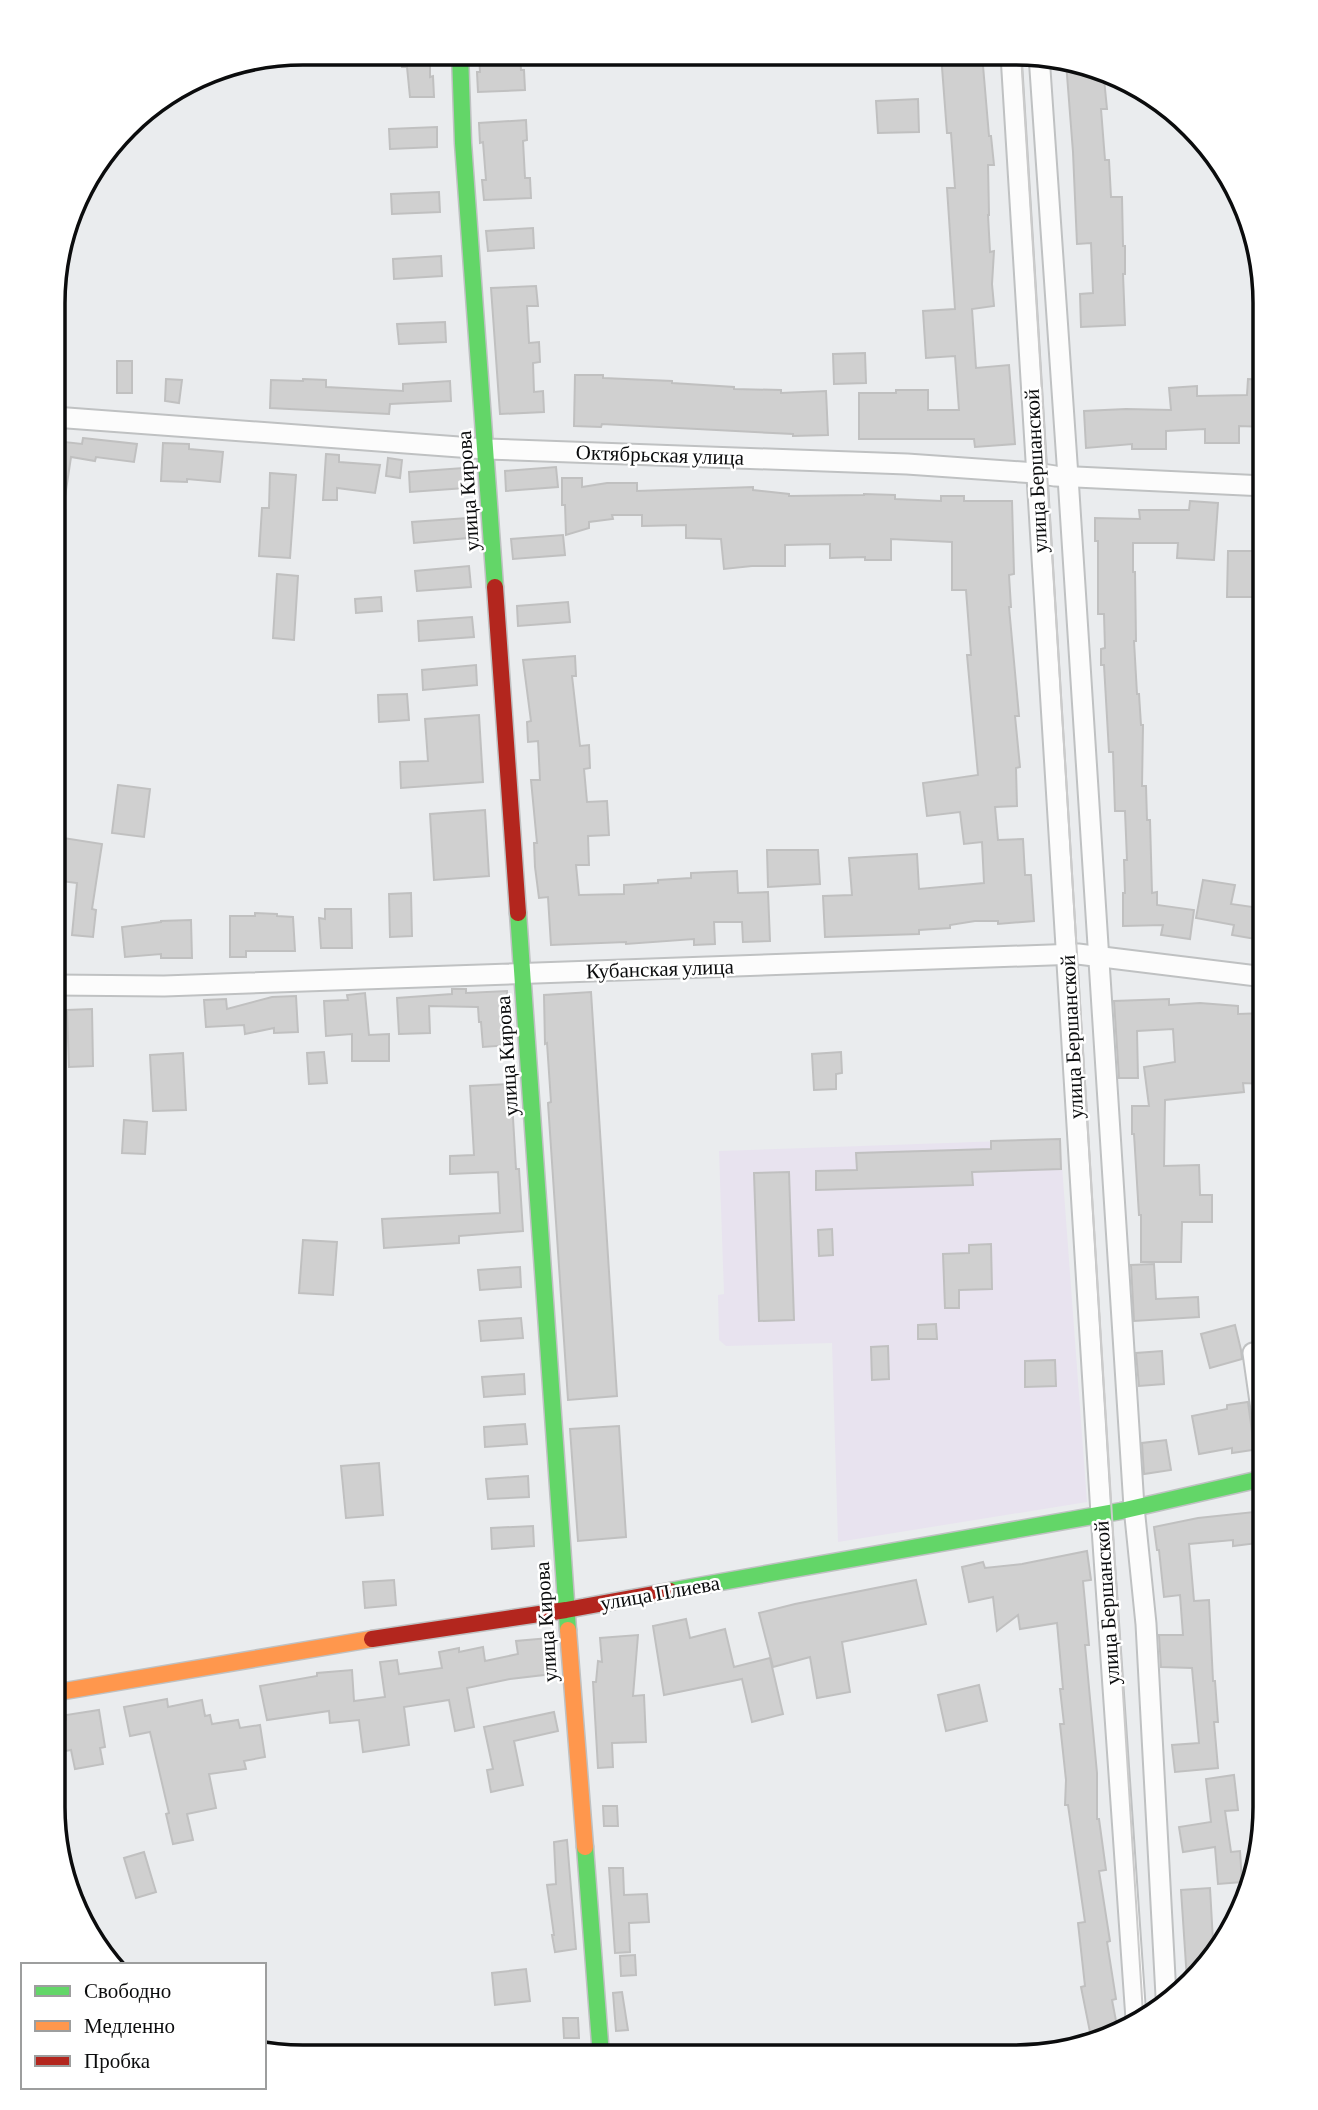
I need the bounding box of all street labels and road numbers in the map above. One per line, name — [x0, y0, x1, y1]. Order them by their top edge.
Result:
street label: улица Бершанской — [1020, 388, 1052, 554]
street label: улица Кирова — [452, 429, 484, 552]
street label: Октябрьская улица — [575, 440, 745, 470]
street label: Кубанская улица — [586, 954, 735, 984]
street label: улица Бершанской — [1056, 954, 1088, 1120]
street label: улица Кирова — [491, 994, 523, 1117]
street label: улица Бершанской — [1089, 1520, 1125, 1686]
street label: улица Кирова — [530, 1560, 562, 1683]
street label: улица Плиева — [598, 1571, 722, 1615]

